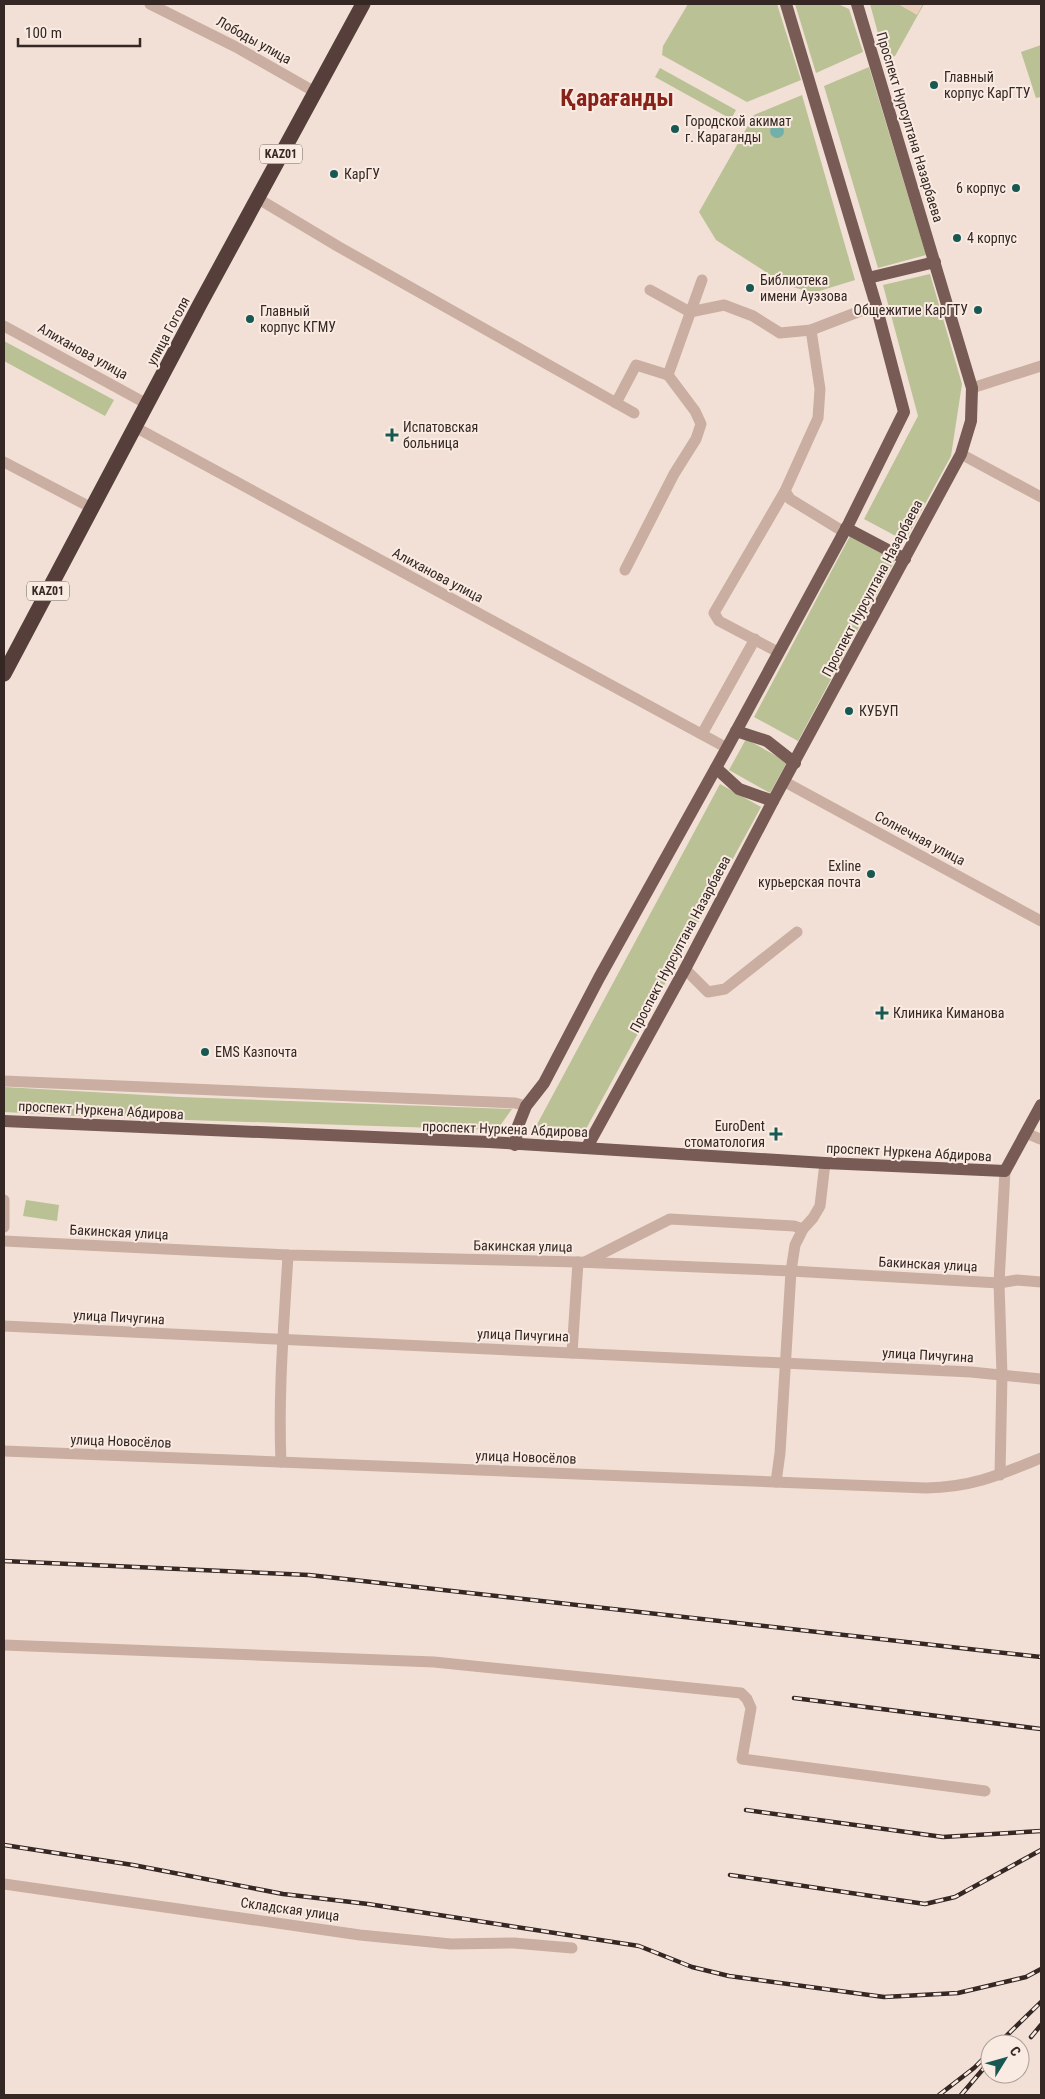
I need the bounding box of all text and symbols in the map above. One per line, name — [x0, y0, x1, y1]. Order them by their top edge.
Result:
street label: Лободы улица — [214, 13, 294, 67]
scale bar — [18, 15, 140, 47]
text: 100 m — [25, 24, 62, 42]
street label: Проспект Нурсултана Назарбаева — [873, 30, 947, 224]
place label: Главный корпус КарГТУ — [944, 69, 1031, 101]
marker: Главный корпус КарГТУ — [928, 79, 940, 91]
district label: Қарағанды — [560, 84, 674, 112]
place label: Городской акимат г. Караганды — [685, 113, 791, 145]
marker: Городской акимат г. Караганды — [669, 123, 681, 135]
road number: KАZ01 — [260, 144, 302, 164]
place label: КарГУ — [344, 166, 380, 182]
marker: КарГУ — [328, 168, 340, 180]
place label: 6 корпус — [956, 180, 1006, 196]
marker: 6 корпус — [1010, 182, 1022, 194]
place label: 4 корпус — [967, 230, 1017, 246]
marker: 4 корпус — [951, 232, 963, 244]
place label: Библиотека имени Ауэзова — [760, 272, 847, 304]
marker: Библиотека имени Ауэзова — [744, 282, 756, 294]
street label: улица Гоголя — [143, 294, 193, 368]
place label: Общежитие КарГТУ — [854, 302, 968, 318]
place label: Главный корпус КГМУ — [260, 303, 336, 335]
marker: Общежитие КарГТУ — [972, 304, 984, 316]
marker: Главный корпус КГМУ — [244, 313, 256, 325]
street label: Алиханова улица — [35, 320, 131, 382]
place label: Испатовская больница — [403, 419, 478, 451]
marker: Испатовская больница — [385, 428, 399, 442]
street label: Проспект Нурсултана Назарбаева — [818, 497, 926, 679]
street label: Алиханова улица — [390, 544, 486, 606]
road number: KАZ01 — [27, 582, 69, 600]
place label: КУБУП — [859, 703, 898, 719]
marker: КУБУП — [843, 705, 855, 717]
street label: Солнечная улица — [872, 807, 968, 869]
street label: Проспект Нурсултана Назарбаева — [626, 853, 734, 1035]
place label: Exline курьерская почта — [758, 858, 861, 890]
marker: Exline курьерская почта — [865, 868, 877, 880]
place label: Клиника Киманова — [893, 1005, 1005, 1021]
marker: Клиника Киманова — [875, 1006, 889, 1020]
place label: EMS Казпочта — [215, 1044, 297, 1060]
marker: EMS Казпочта — [199, 1046, 211, 1058]
street label: проспект Нуркена Абдирова — [18, 1098, 184, 1122]
street label: проспект Нуркена Абдирова — [422, 1118, 588, 1140]
place label: EuroDent стоматология — [684, 1118, 765, 1150]
marker: EuroDent стоматология — [769, 1127, 783, 1141]
street label: проспект Нуркена Абдирова — [826, 1140, 992, 1164]
street label: Бакинская улица — [69, 1221, 169, 1243]
street label: Бакинская улица — [473, 1237, 573, 1255]
street label: Бакинская улица — [878, 1253, 978, 1275]
street label: улица Пичугина — [73, 1307, 165, 1327]
street label: улица Пичугина — [477, 1325, 569, 1345]
street label: улица Пичугина — [882, 1345, 974, 1365]
street label: улица Новосёлов — [70, 1431, 172, 1451]
street label: улица Новосёлов — [475, 1447, 577, 1467]
street label: Складская улица — [239, 1894, 341, 1924]
north arrow — [980, 2034, 1030, 2084]
text: С — [1007, 2043, 1024, 2059]

